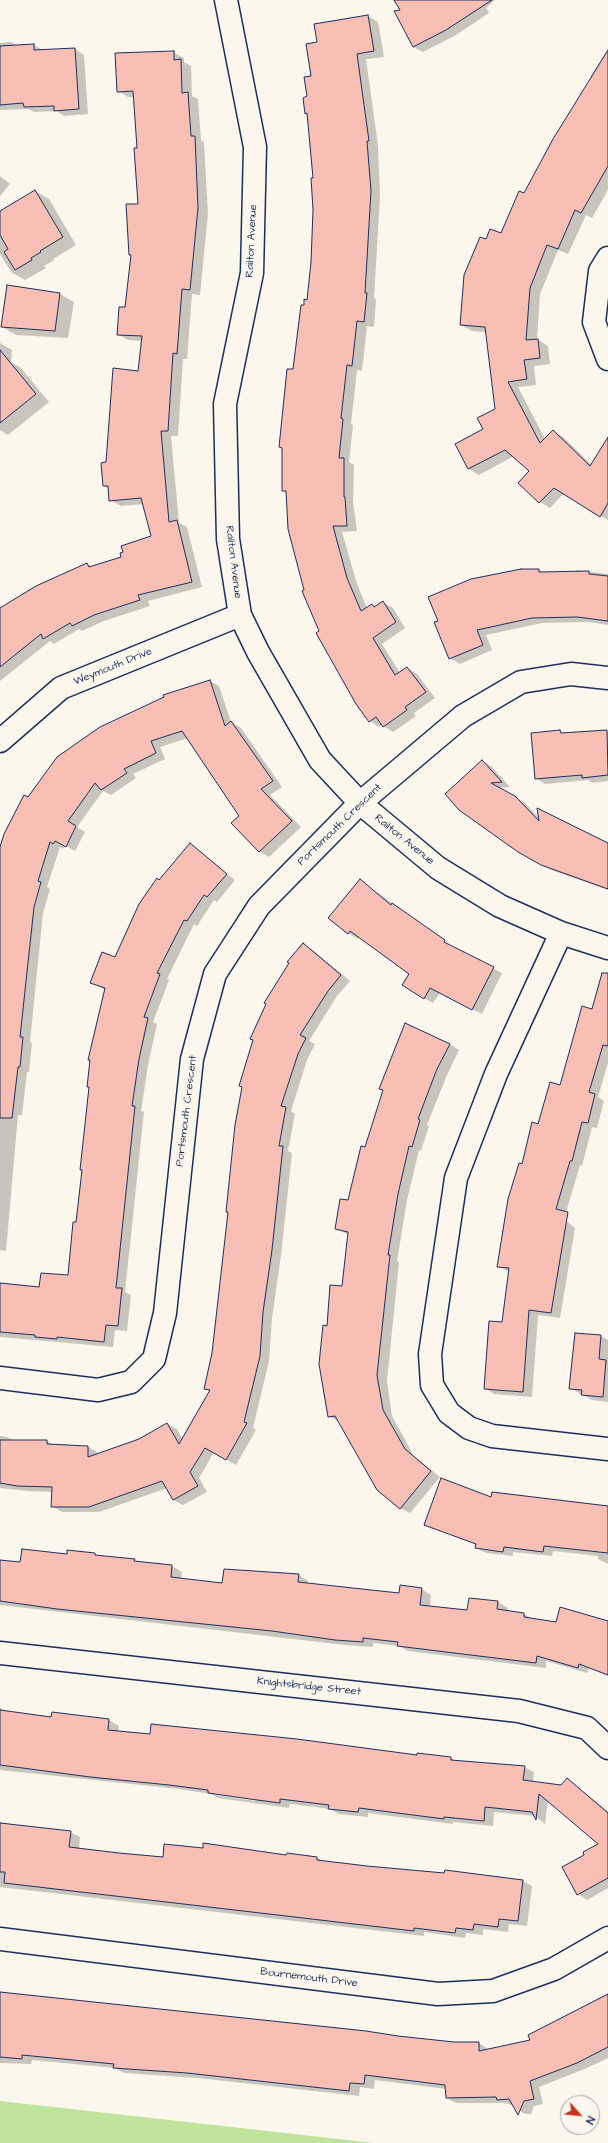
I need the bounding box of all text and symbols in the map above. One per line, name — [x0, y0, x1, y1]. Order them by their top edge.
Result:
street label: Railton Avenue — [243, 204, 261, 278]
street label: Railton Avenue — [222, 525, 244, 599]
street label: Weymouth Drive — [72, 645, 154, 689]
street label: Portsmouth Crescent — [295, 781, 385, 869]
street label: Railton Avenue — [371, 812, 437, 868]
street label: Portsmouth Crescent — [174, 1055, 200, 1167]
street label: Knightsbridge Street — [256, 1675, 362, 1699]
street label: Bournemouth Drive — [259, 1965, 359, 1991]
north arrow — [560, 2095, 600, 2135]
text: N — [582, 2114, 598, 2127]

